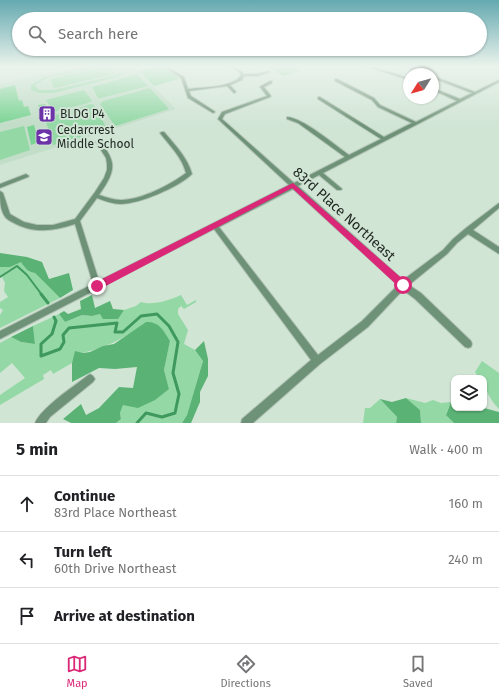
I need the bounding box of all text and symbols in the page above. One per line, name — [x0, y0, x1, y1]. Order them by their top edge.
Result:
search box — [12, 12, 487, 56]
icon: search — [26, 23, 48, 45]
text: Search here — [58, 25, 138, 43]
north arrow — [403, 68, 439, 104]
building icon: BLDG P4 — [37, 104, 57, 124]
place label: BLDG P4 — [60, 107, 105, 121]
place label: Cedarcrest Middle School — [57, 123, 135, 151]
school or university icon: Cedarcrest Middle School — [34, 127, 54, 147]
street label: 83rd Place Northeast — [289, 163, 399, 265]
route start — [394, 276, 412, 294]
route end — [88, 277, 106, 295]
map controls — [451, 375, 487, 411]
button: layers — [451, 375, 487, 411]
text: 5 min — [16, 439, 58, 460]
text: Walk · 400 m — [409, 442, 483, 457]
text: Continue — [54, 487, 115, 505]
icon: ahead — [16, 493, 38, 515]
text: 160 m — [449, 496, 483, 511]
text: 83rd Place Northeast — [54, 505, 177, 520]
text: Turn left — [54, 543, 112, 561]
icon: left — [16, 549, 38, 571]
text: 240 m — [448, 552, 483, 567]
text: 60th Drive Northeast — [54, 561, 176, 576]
icon: arrive — [16, 605, 38, 627]
text: Arrive at destination — [54, 607, 195, 625]
tab: Map — [66, 653, 88, 690]
tab: Directions — [220, 653, 271, 690]
tab: Saved — [403, 653, 433, 690]

